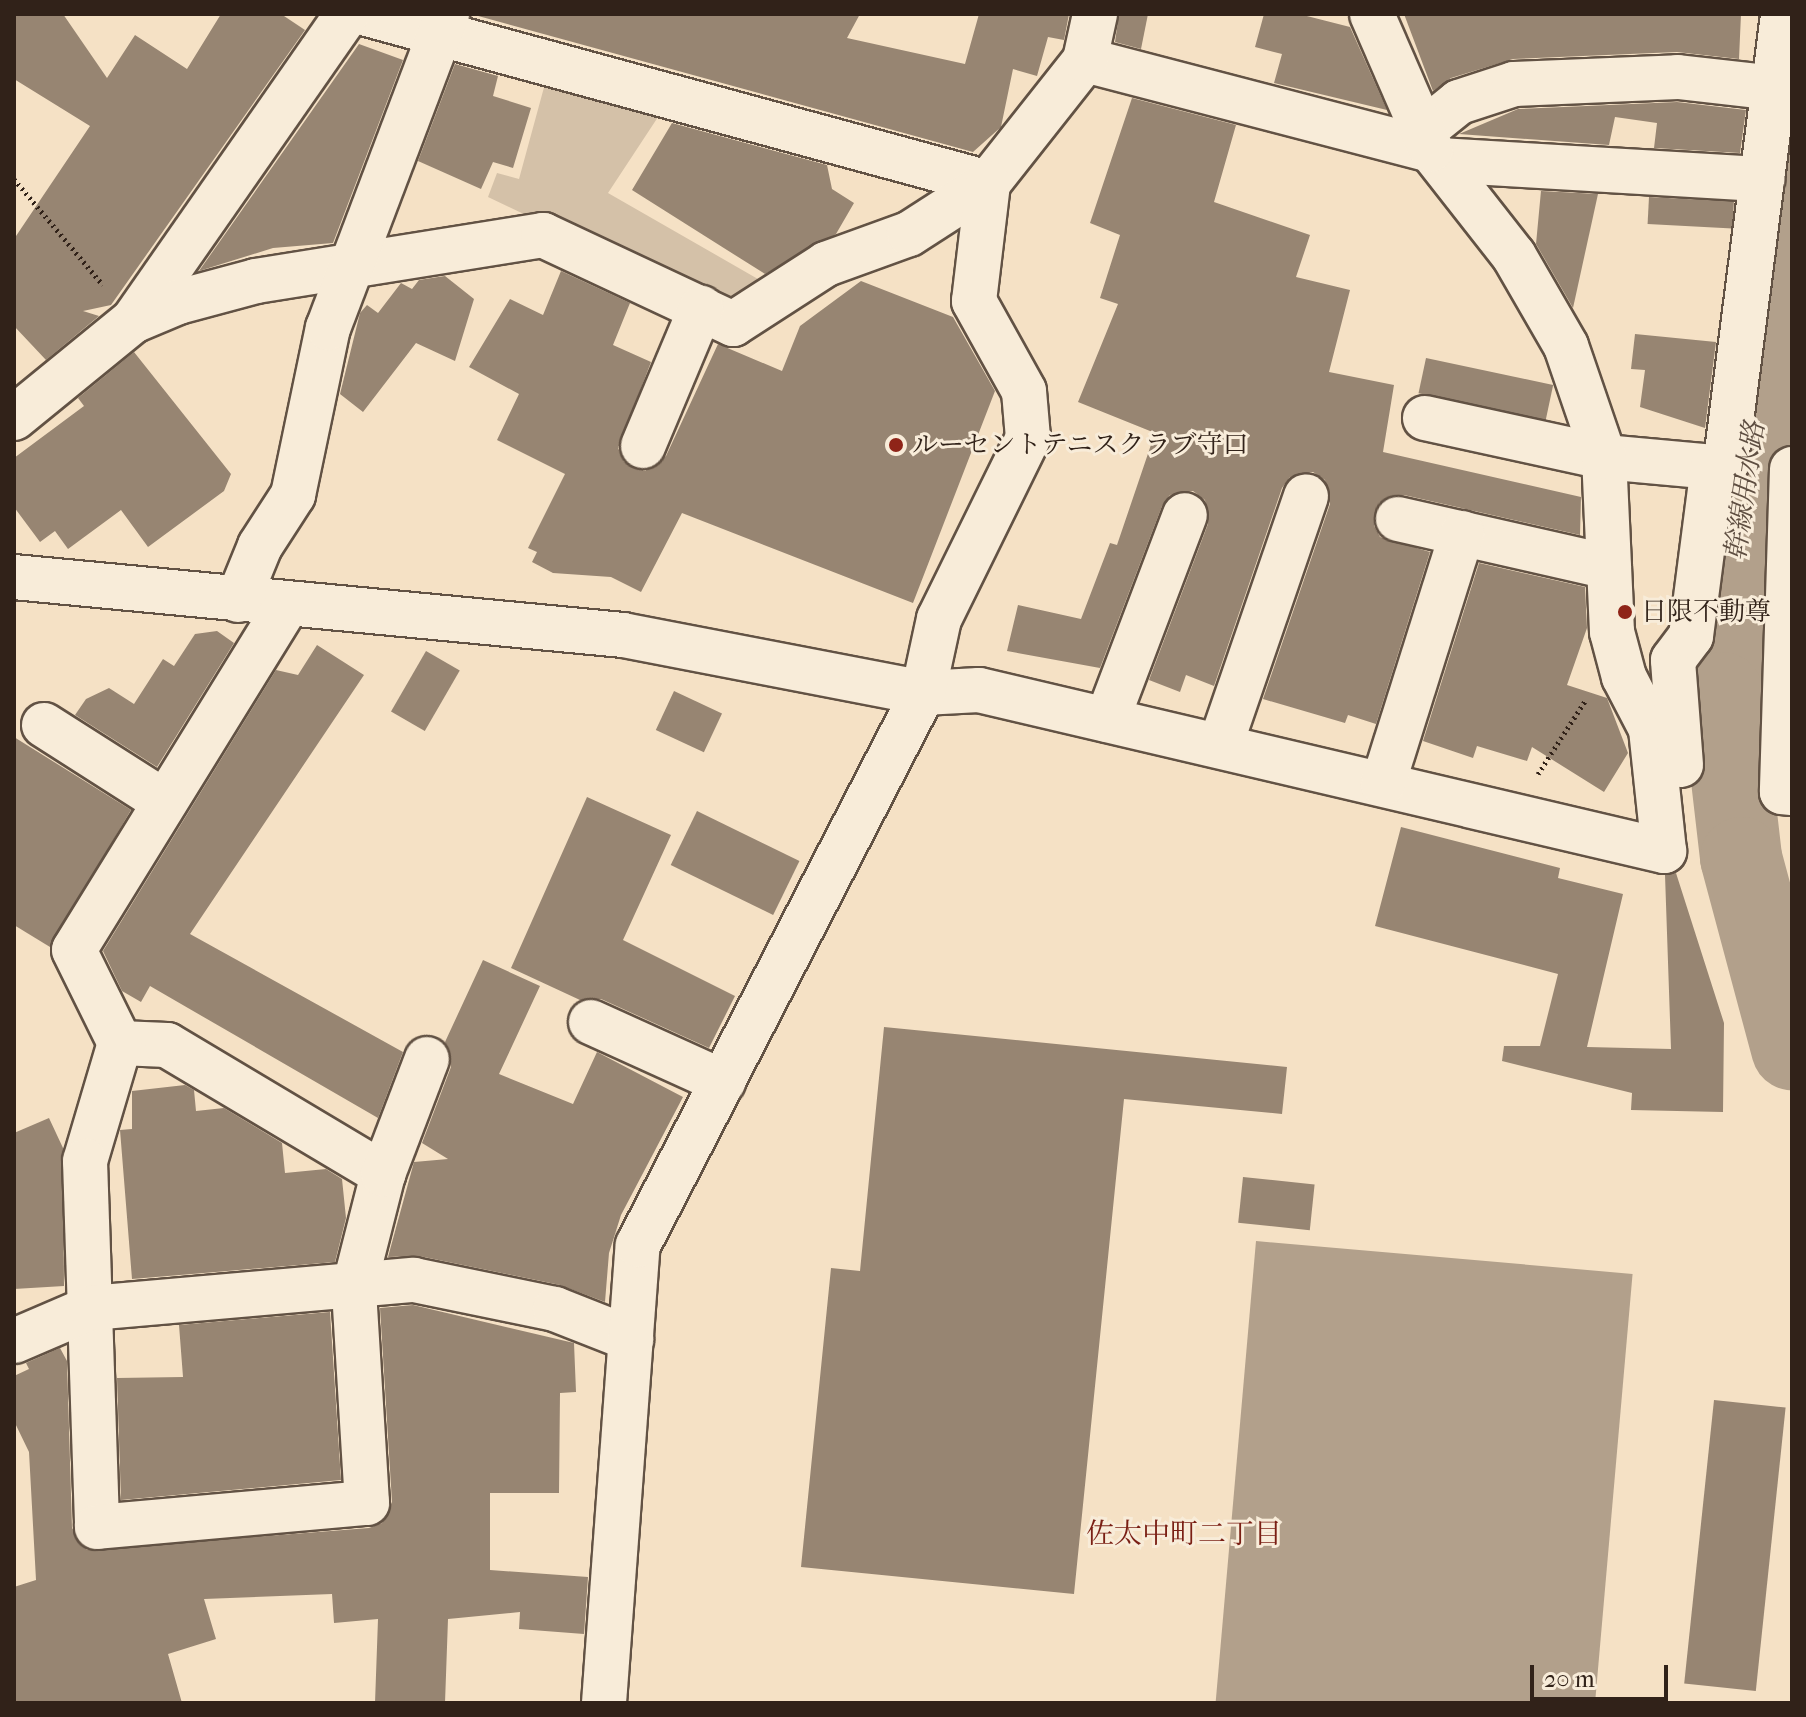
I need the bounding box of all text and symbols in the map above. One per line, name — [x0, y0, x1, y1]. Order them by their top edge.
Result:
water label: 幹線用水路 — [1719, 419, 1771, 563]
place label: ルーセントテニスクラブ守口 — [912, 429, 1250, 461]
marker: ルーセントテニスクラブ守口 — [887, 436, 905, 454]
place label: 日限不動尊 — [1641, 596, 1771, 628]
marker: 日限不動尊 — [1616, 603, 1634, 621]
district label: 佐太中町二丁目 — [1086, 1517, 1282, 1551]
scale bar — [1534, 1649, 1672, 1699]
text: 20 m — [1544, 1665, 1595, 1693]

